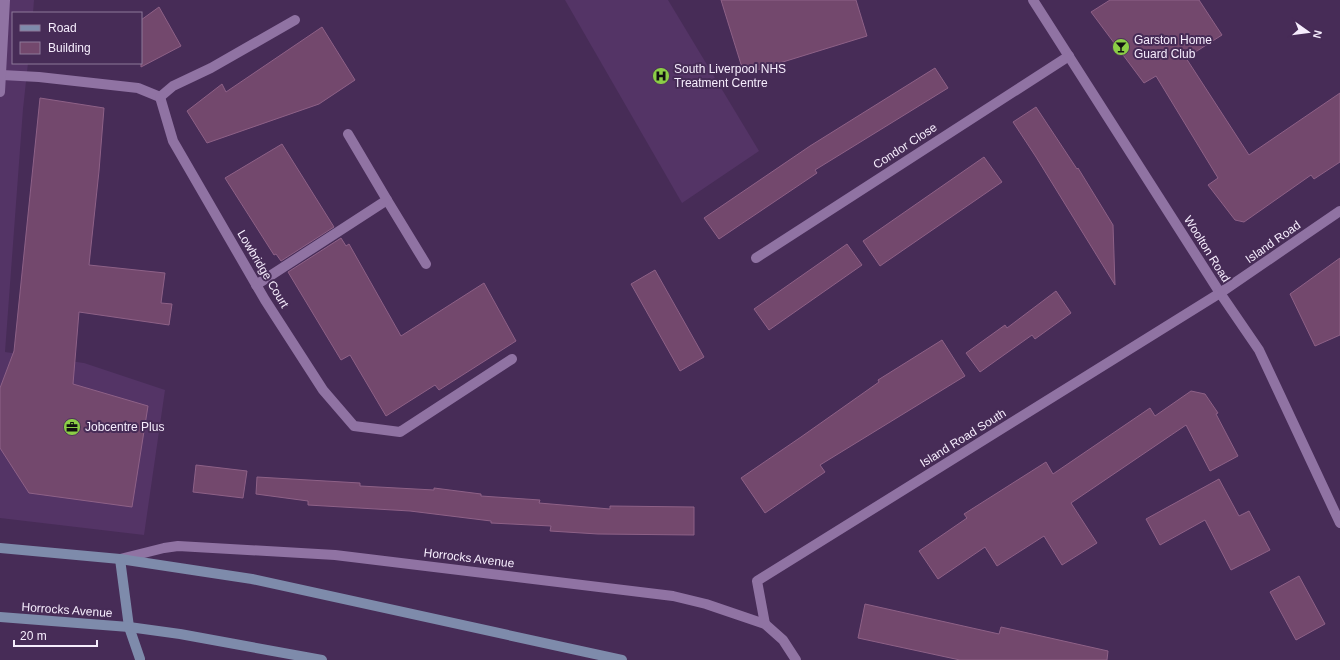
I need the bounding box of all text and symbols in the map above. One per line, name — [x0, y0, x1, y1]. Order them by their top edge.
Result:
legend — [12, 12, 142, 64]
north arrow — [1288, 12, 1328, 52]
text: Road — [48, 21, 77, 35]
text: N — [1311, 29, 1324, 40]
place label: Garston Home Guard Club — [1134, 33, 1212, 61]
bar icon: Garston Home Guard Club — [1111, 37, 1131, 57]
text: Building — [48, 41, 91, 55]
place label: South Liverpool NHS Treatment Centre — [674, 62, 786, 90]
hospital icon: South Liverpool NHS Treatment Centre — [651, 66, 671, 86]
street label: Condor Close — [870, 120, 940, 172]
street label: Woolton Road — [1181, 213, 1233, 285]
street label: Island Road — [1243, 218, 1303, 266]
street label: Lowbridge Court — [234, 228, 292, 311]
street label: Island Road South — [917, 406, 1009, 470]
office icon: Jobcentre Plus — [62, 417, 82, 437]
place label: Jobcentre Plus — [85, 420, 164, 434]
street label: Horrocks Avenue — [423, 545, 515, 571]
street label: Horrocks Avenue — [21, 600, 113, 620]
scale bar — [14, 622, 97, 648]
text: 20 m — [20, 629, 47, 643]

